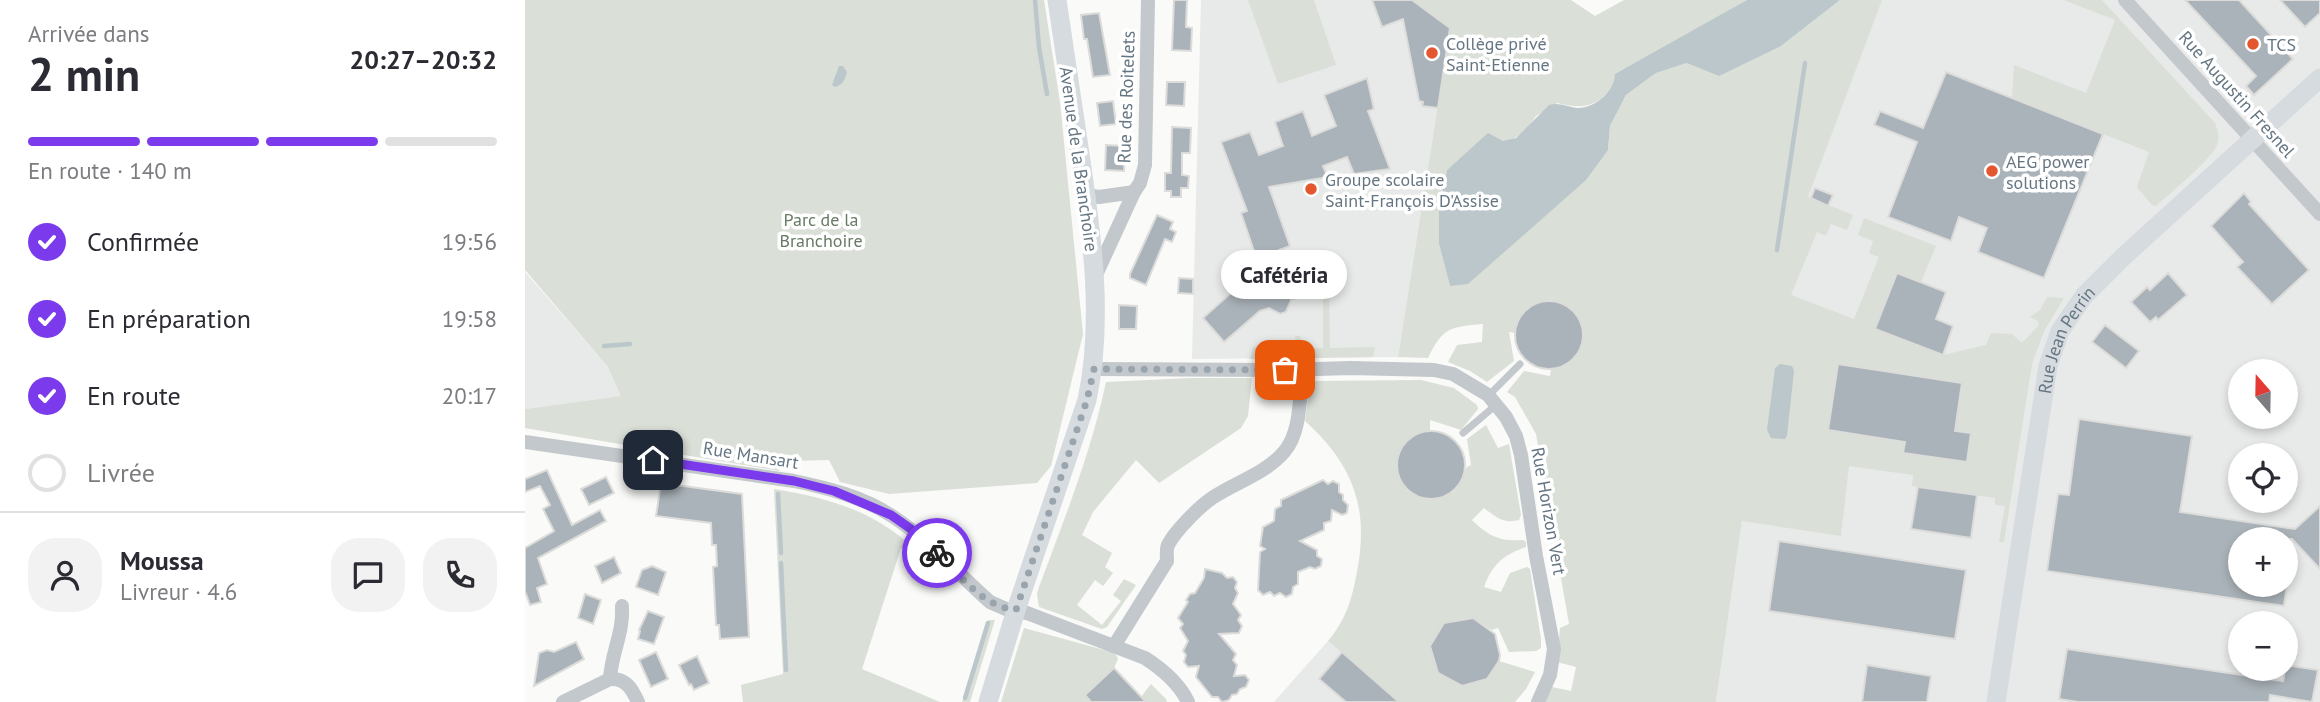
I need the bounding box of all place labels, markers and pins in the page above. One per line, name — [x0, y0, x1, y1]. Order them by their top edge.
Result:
place label: Collège privé Saint-Etienne — [1446, 32, 1550, 76]
place label: TCS — [2267, 33, 2296, 56]
marker: TCS — [2245, 36, 2261, 52]
marker: Collège privé Saint-Etienne — [1424, 45, 1440, 61]
place label: AEG power solutions — [2006, 150, 2089, 194]
marker: AEG power solutions — [1984, 163, 2000, 179]
place label: Groupe scolaire Saint-François D'Assise — [1325, 168, 1499, 212]
marker: Groupe scolaire Saint-François D'Assise — [1303, 181, 1319, 197]
callout: Cafétéria — [1222, 251, 1348, 300]
pin — [1255, 340, 1315, 400]
pin — [623, 430, 683, 490]

